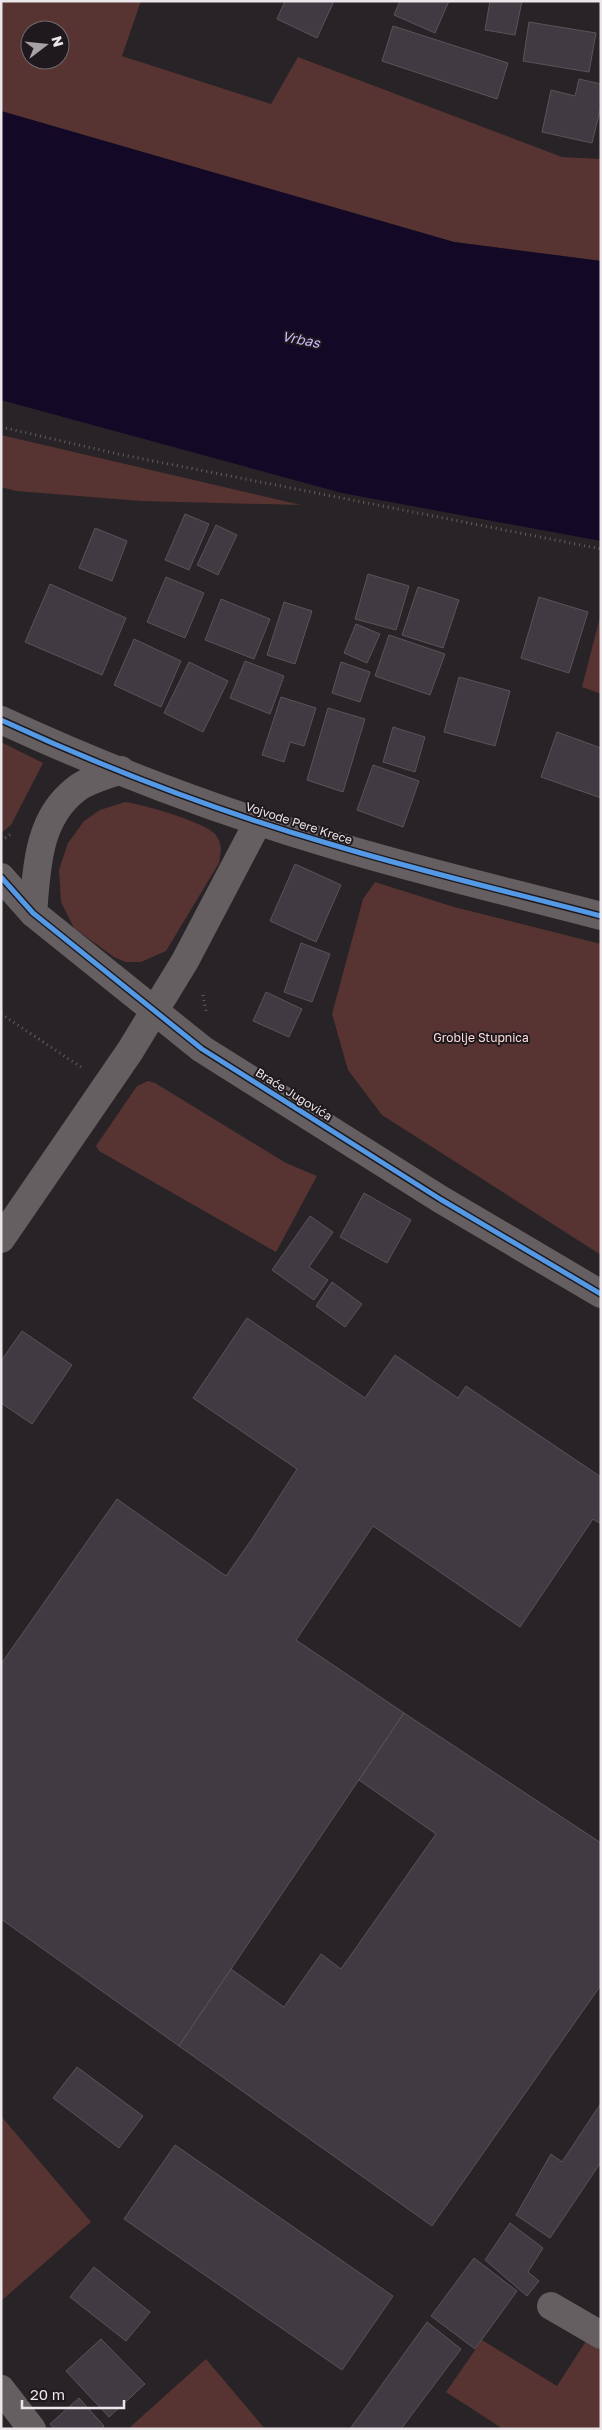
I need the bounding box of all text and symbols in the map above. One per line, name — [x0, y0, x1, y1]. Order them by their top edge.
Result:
north arrow — [20, 20, 70, 70]
text: N — [48, 34, 68, 49]
water label: Vrbas — [281, 327, 322, 351]
street label: Vojvode Pere Krece — [244, 799, 354, 847]
park label: Groblje Stupnica — [433, 1030, 529, 1045]
street label: Braće Jugovića — [253, 1064, 335, 1124]
scale bar — [22, 2378, 125, 2410]
text: 20 m — [30, 2385, 65, 2403]

